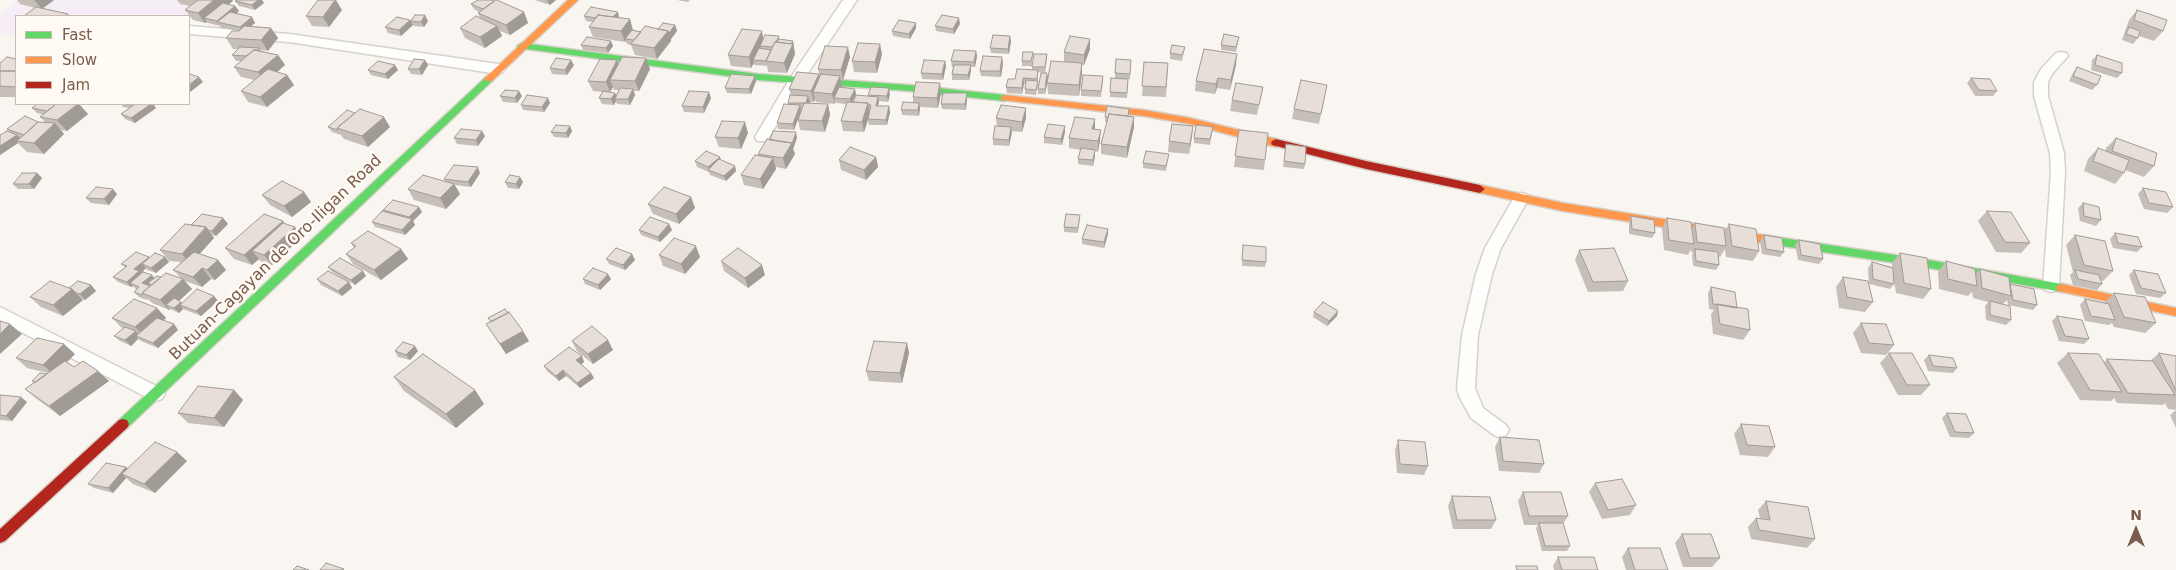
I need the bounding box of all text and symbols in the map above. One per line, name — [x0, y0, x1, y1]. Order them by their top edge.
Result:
legend — [15, 15, 190, 105]
text: Fast — [62, 26, 92, 44]
text: Slow — [62, 51, 97, 69]
text: Jam — [62, 76, 90, 94]
street label: Butuan-Cagayan de Oro-Iligan Road — [166, 151, 386, 365]
north arrow — [2111, 505, 2161, 555]
text: N — [2130, 507, 2142, 523]

